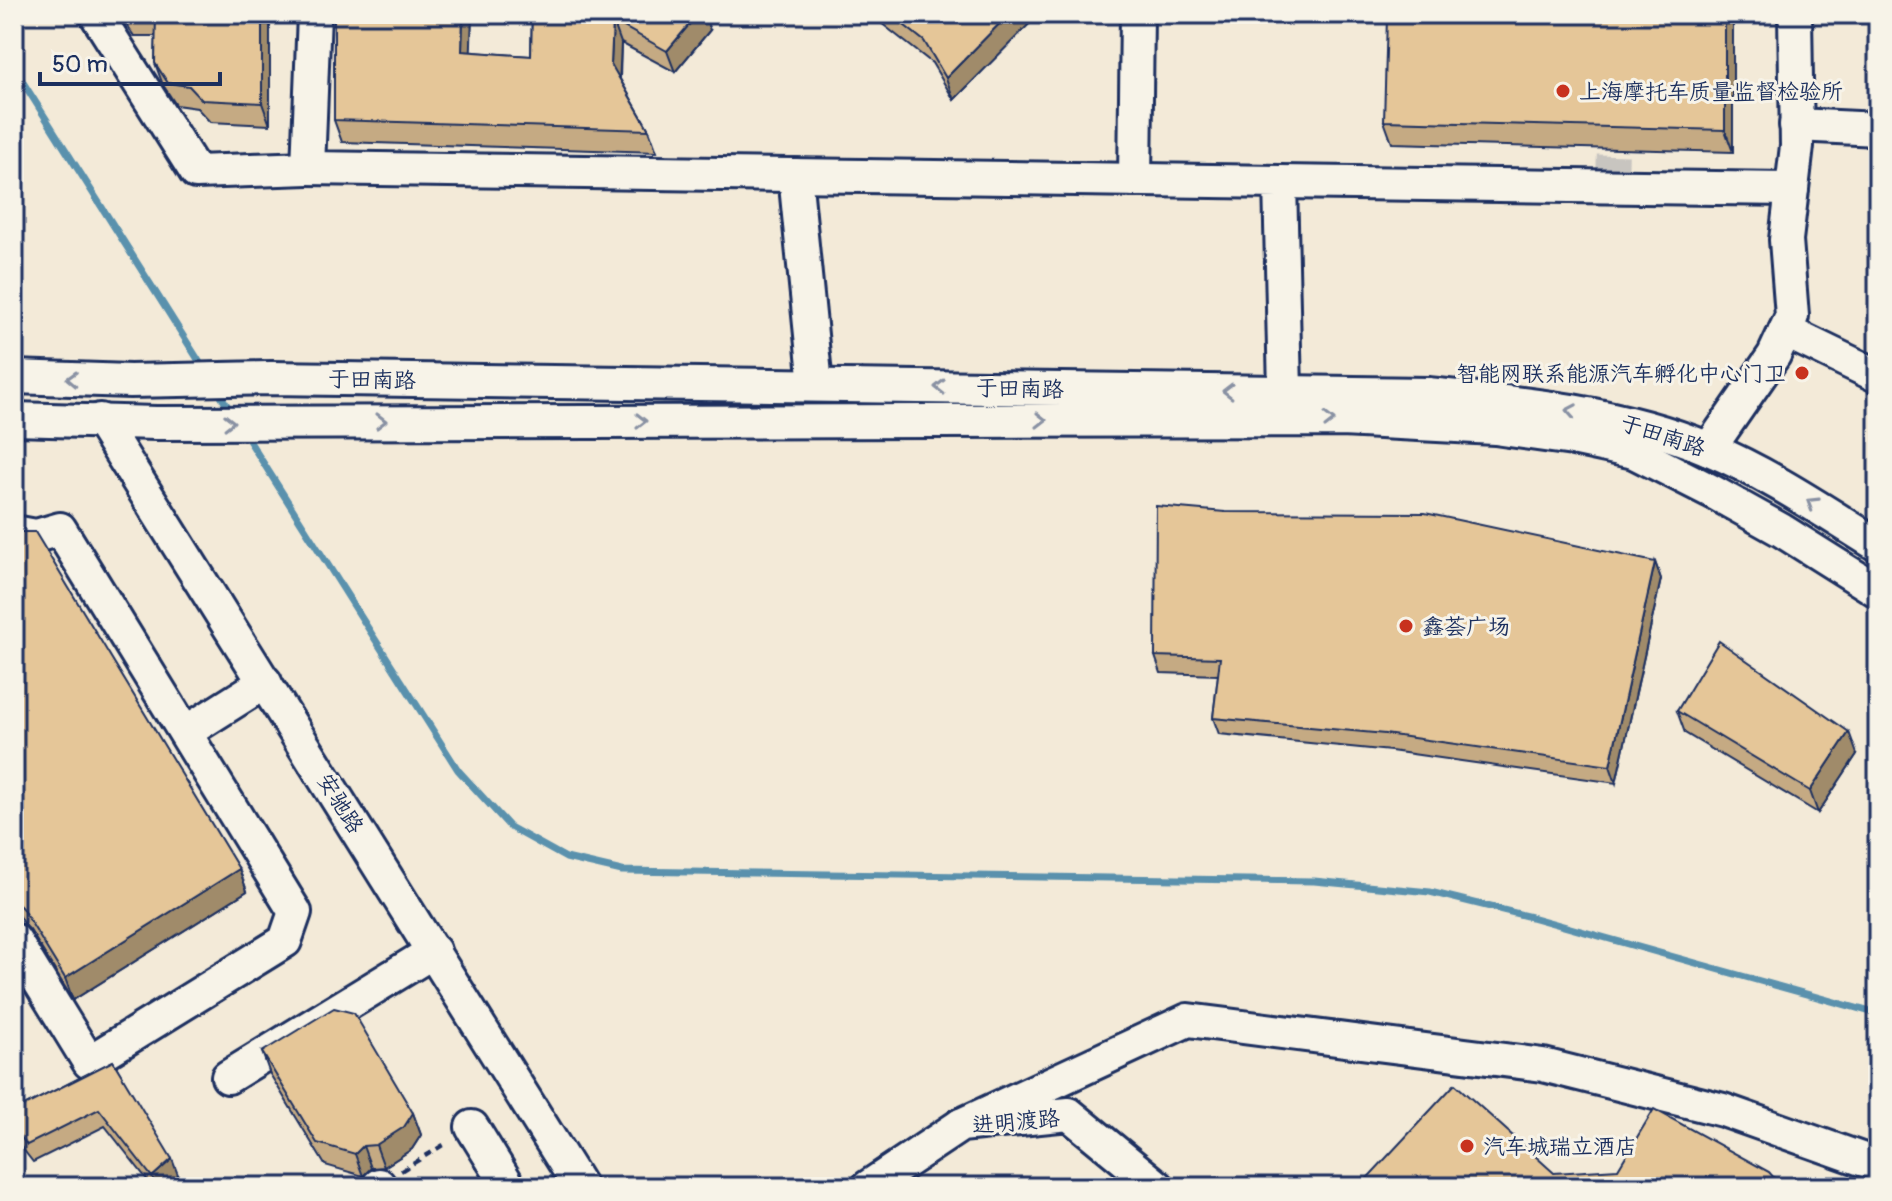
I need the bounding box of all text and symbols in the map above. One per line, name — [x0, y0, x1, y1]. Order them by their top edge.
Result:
scale bar — [40, 36, 220, 86]
text: 50 m — [52, 50, 108, 79]
place label: 上海摩托车质量监督检验所 — [1579, 78, 1843, 106]
marker: 上海摩托车质量监督检验所 — [1554, 82, 1572, 100]
place label: 智能网联系能源汽车孵化中心门卫 — [1456, 360, 1786, 388]
marker: 智能网联系能源汽车孵化中心门卫 — [1793, 364, 1811, 382]
street label: 于田南路 — [328, 365, 416, 395]
one-way arrow — [65, 371, 78, 388]
street label: 于田南路 — [976, 374, 1064, 404]
one-way arrow — [933, 378, 946, 396]
one-way arrow — [1221, 382, 1234, 399]
one-way arrow — [1564, 403, 1578, 420]
street label: 于田南路 — [1617, 409, 1709, 463]
one-way arrow — [1035, 411, 1048, 429]
one-way arrow — [1323, 411, 1336, 429]
one-way arrow — [375, 412, 388, 430]
one-way arrow — [635, 412, 648, 430]
one-way arrow — [223, 413, 236, 431]
one-way arrow — [1806, 498, 1821, 513]
place label: 鑫荟广场 — [1422, 613, 1510, 641]
marker: 鑫荟广场 — [1397, 617, 1415, 635]
street label: 安驰路 — [311, 768, 370, 839]
street label: 进明渡路 — [971, 1104, 1061, 1140]
place label: 汽车城瑞立酒店 — [1483, 1133, 1637, 1161]
marker: 汽车城瑞立酒店 — [1458, 1137, 1476, 1155]

